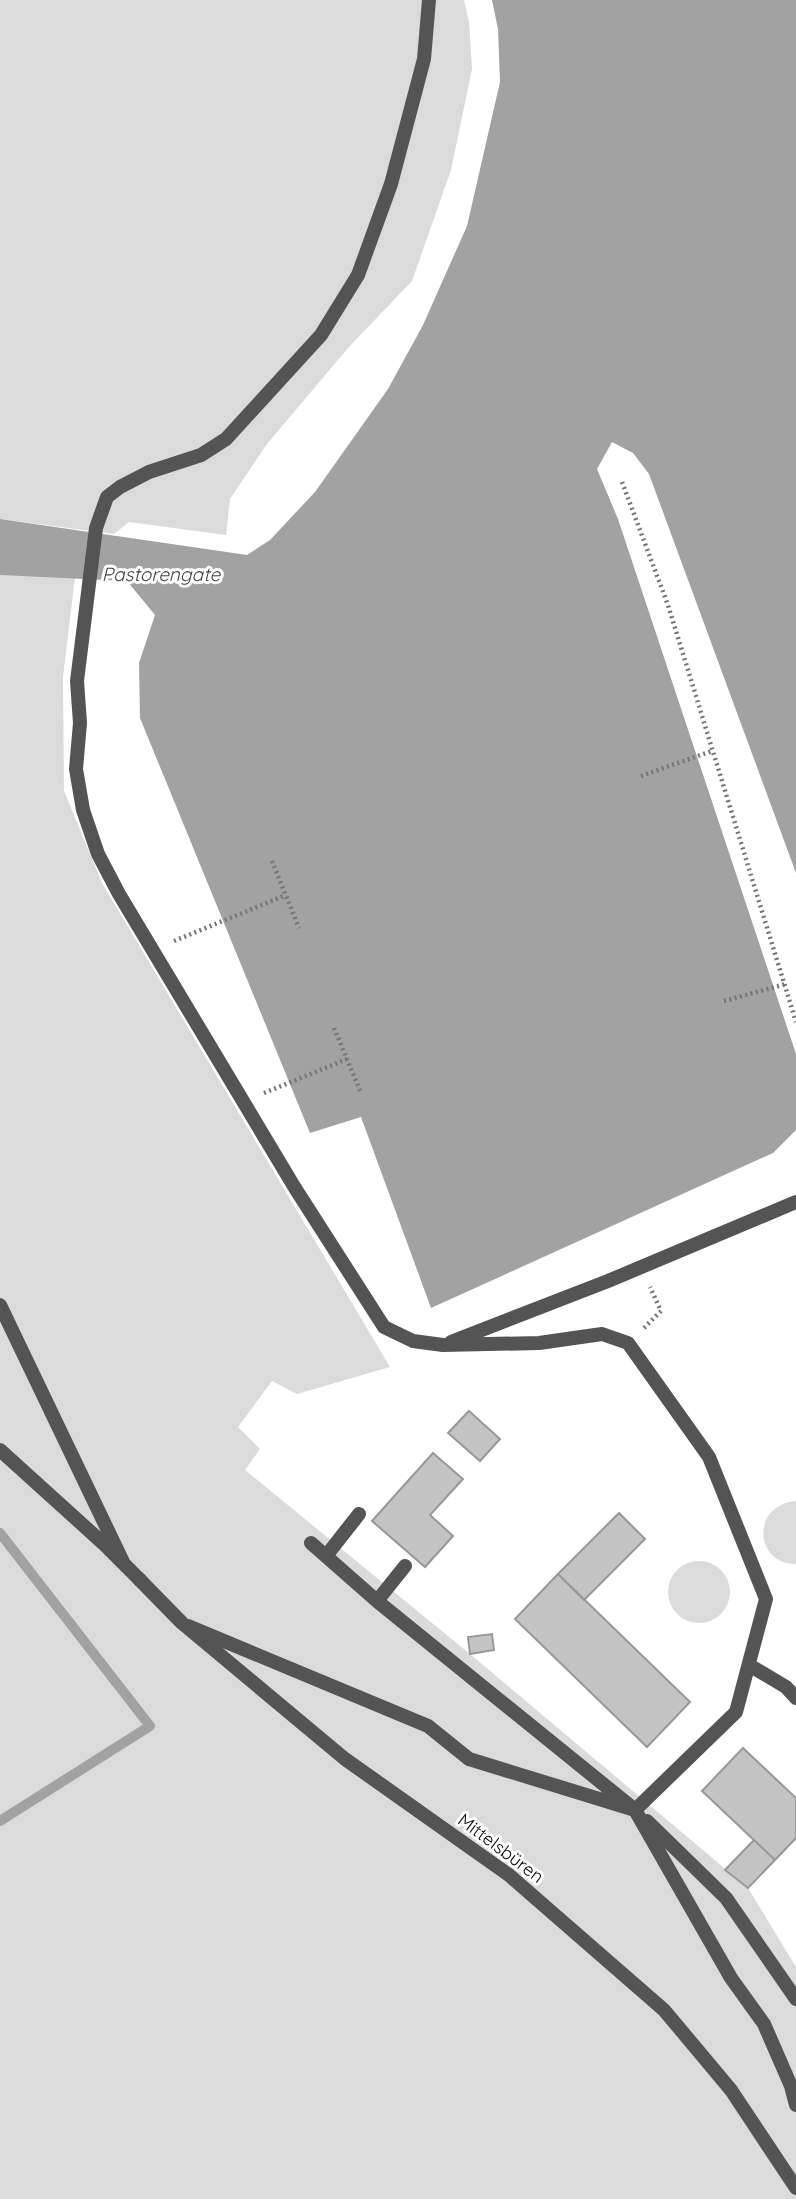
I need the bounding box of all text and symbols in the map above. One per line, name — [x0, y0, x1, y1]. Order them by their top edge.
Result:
water label: Pastorengate — [102, 562, 221, 586]
street label: Mittelsbüren — [453, 1808, 549, 1888]

